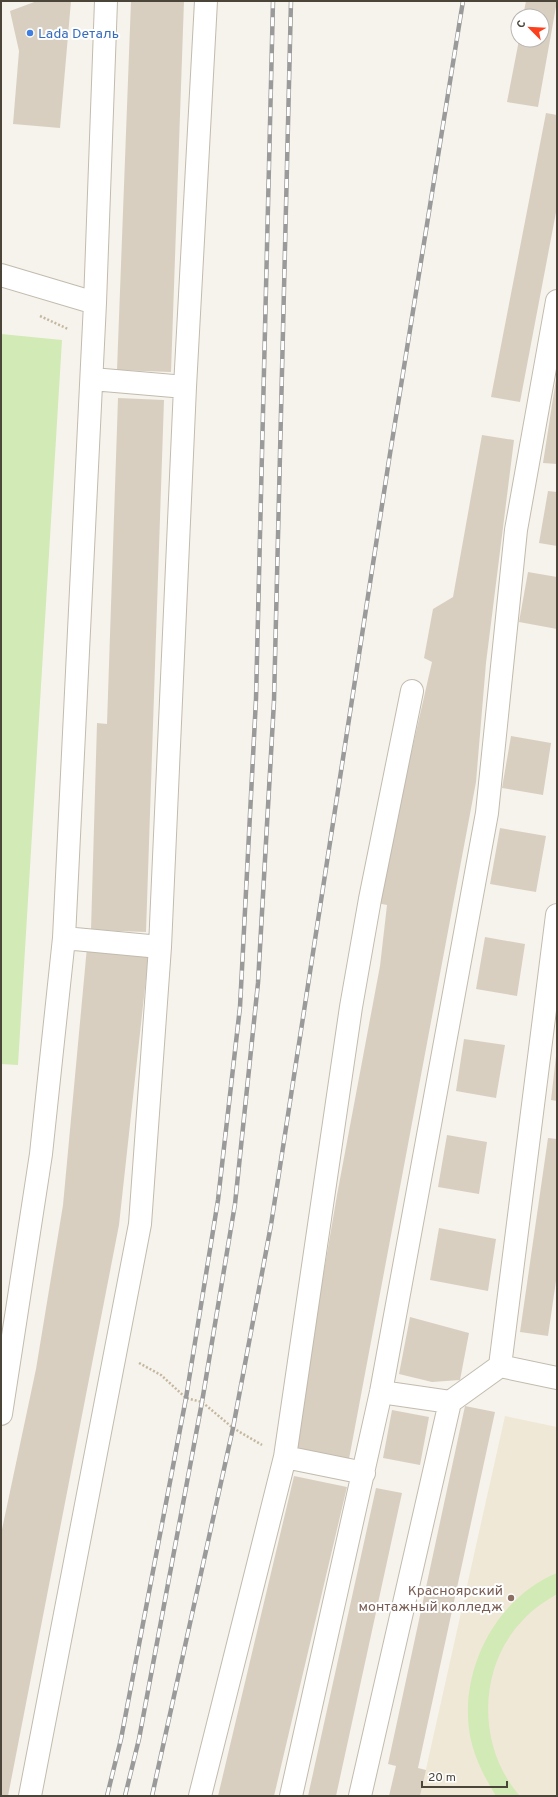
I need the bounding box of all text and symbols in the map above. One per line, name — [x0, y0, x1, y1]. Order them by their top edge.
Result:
north arrow — [510, 8, 550, 48]
text: С — [514, 18, 530, 30]
place label: Lada Dеталь — [38, 26, 119, 43]
marker: Lada Dеталь — [25, 28, 35, 38]
place label: Красноярский монтажный колледж — [358, 1583, 503, 1616]
marker: Красноярский монтажный колледж — [506, 1593, 516, 1603]
scale bar — [422, 1763, 507, 1789]
text: 20 m — [428, 1770, 456, 1786]

